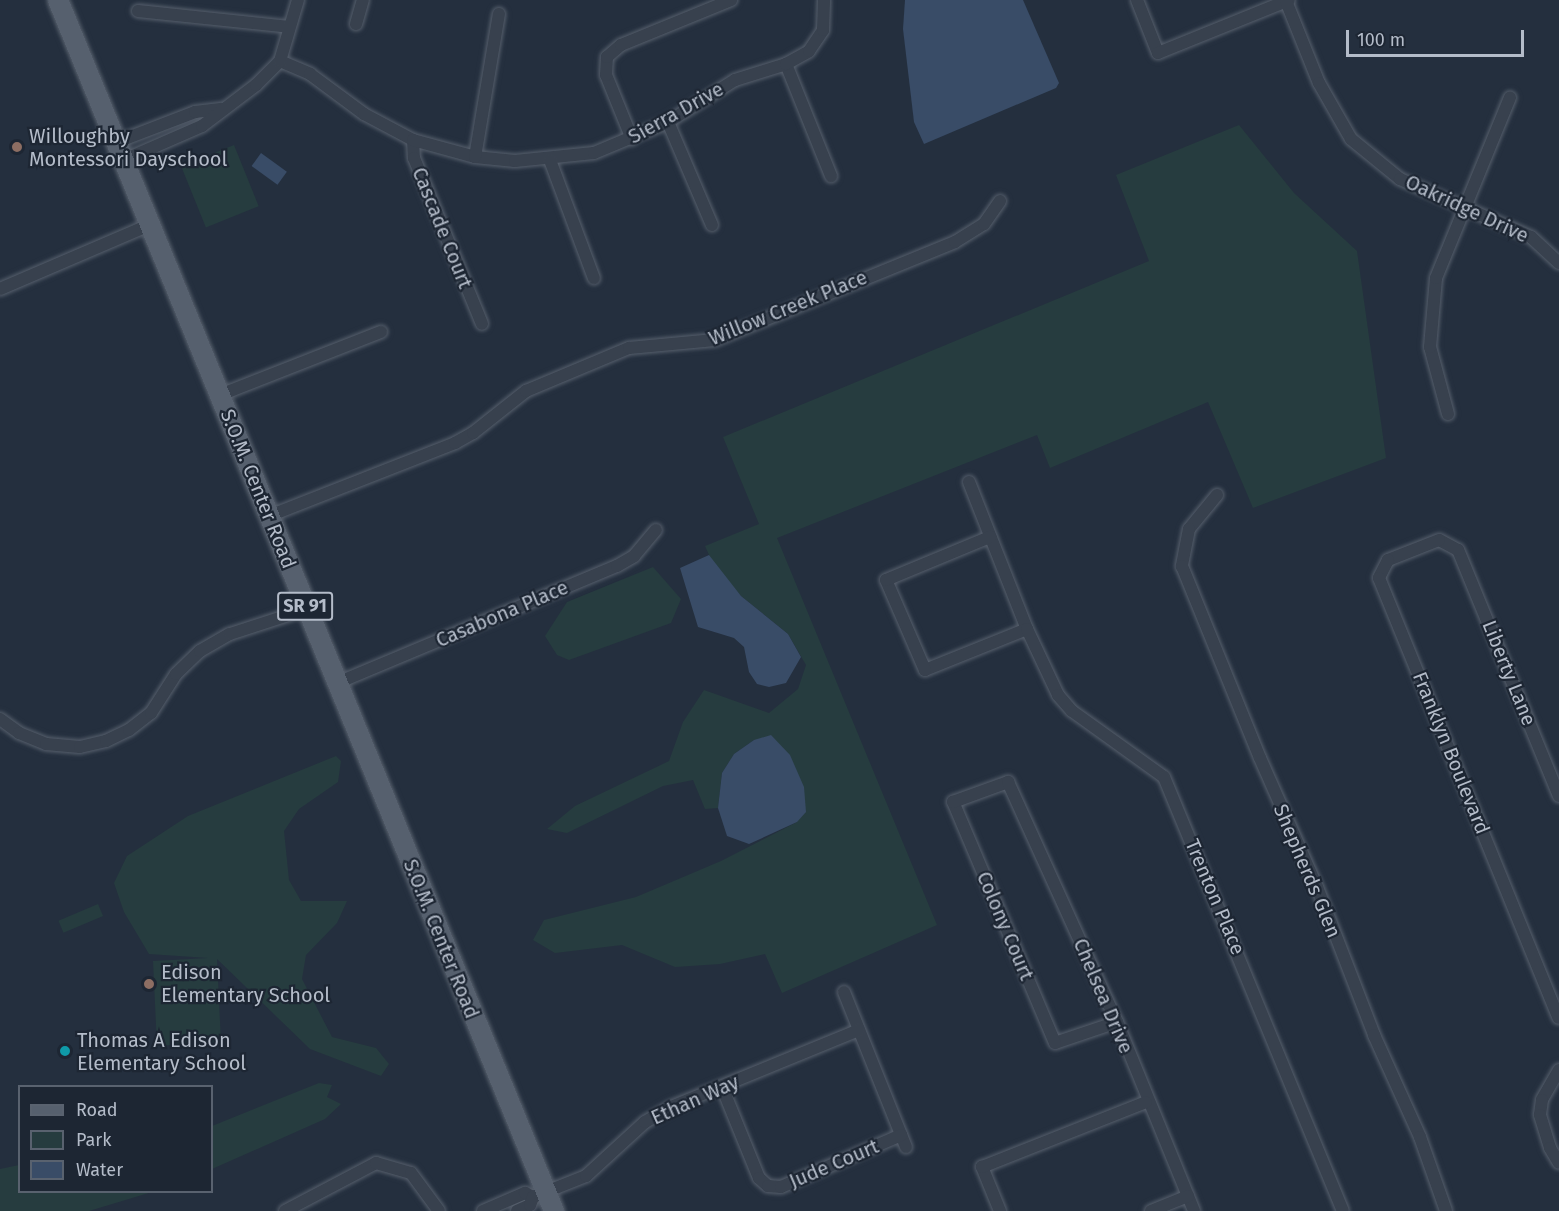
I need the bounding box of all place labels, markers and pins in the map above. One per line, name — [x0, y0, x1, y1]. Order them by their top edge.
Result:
place label: Willoughby Montessori Dayschool — [29, 124, 227, 171]
marker: Willoughby Montessori Dayschool — [10, 140, 24, 154]
place label: Edison Elementary School — [161, 960, 330, 1007]
marker: Edison Elementary School — [142, 977, 156, 991]
place label: Thomas A Edison Elementary School — [77, 1028, 246, 1075]
marker: Thomas A Edison Elementary School — [58, 1044, 72, 1058]

